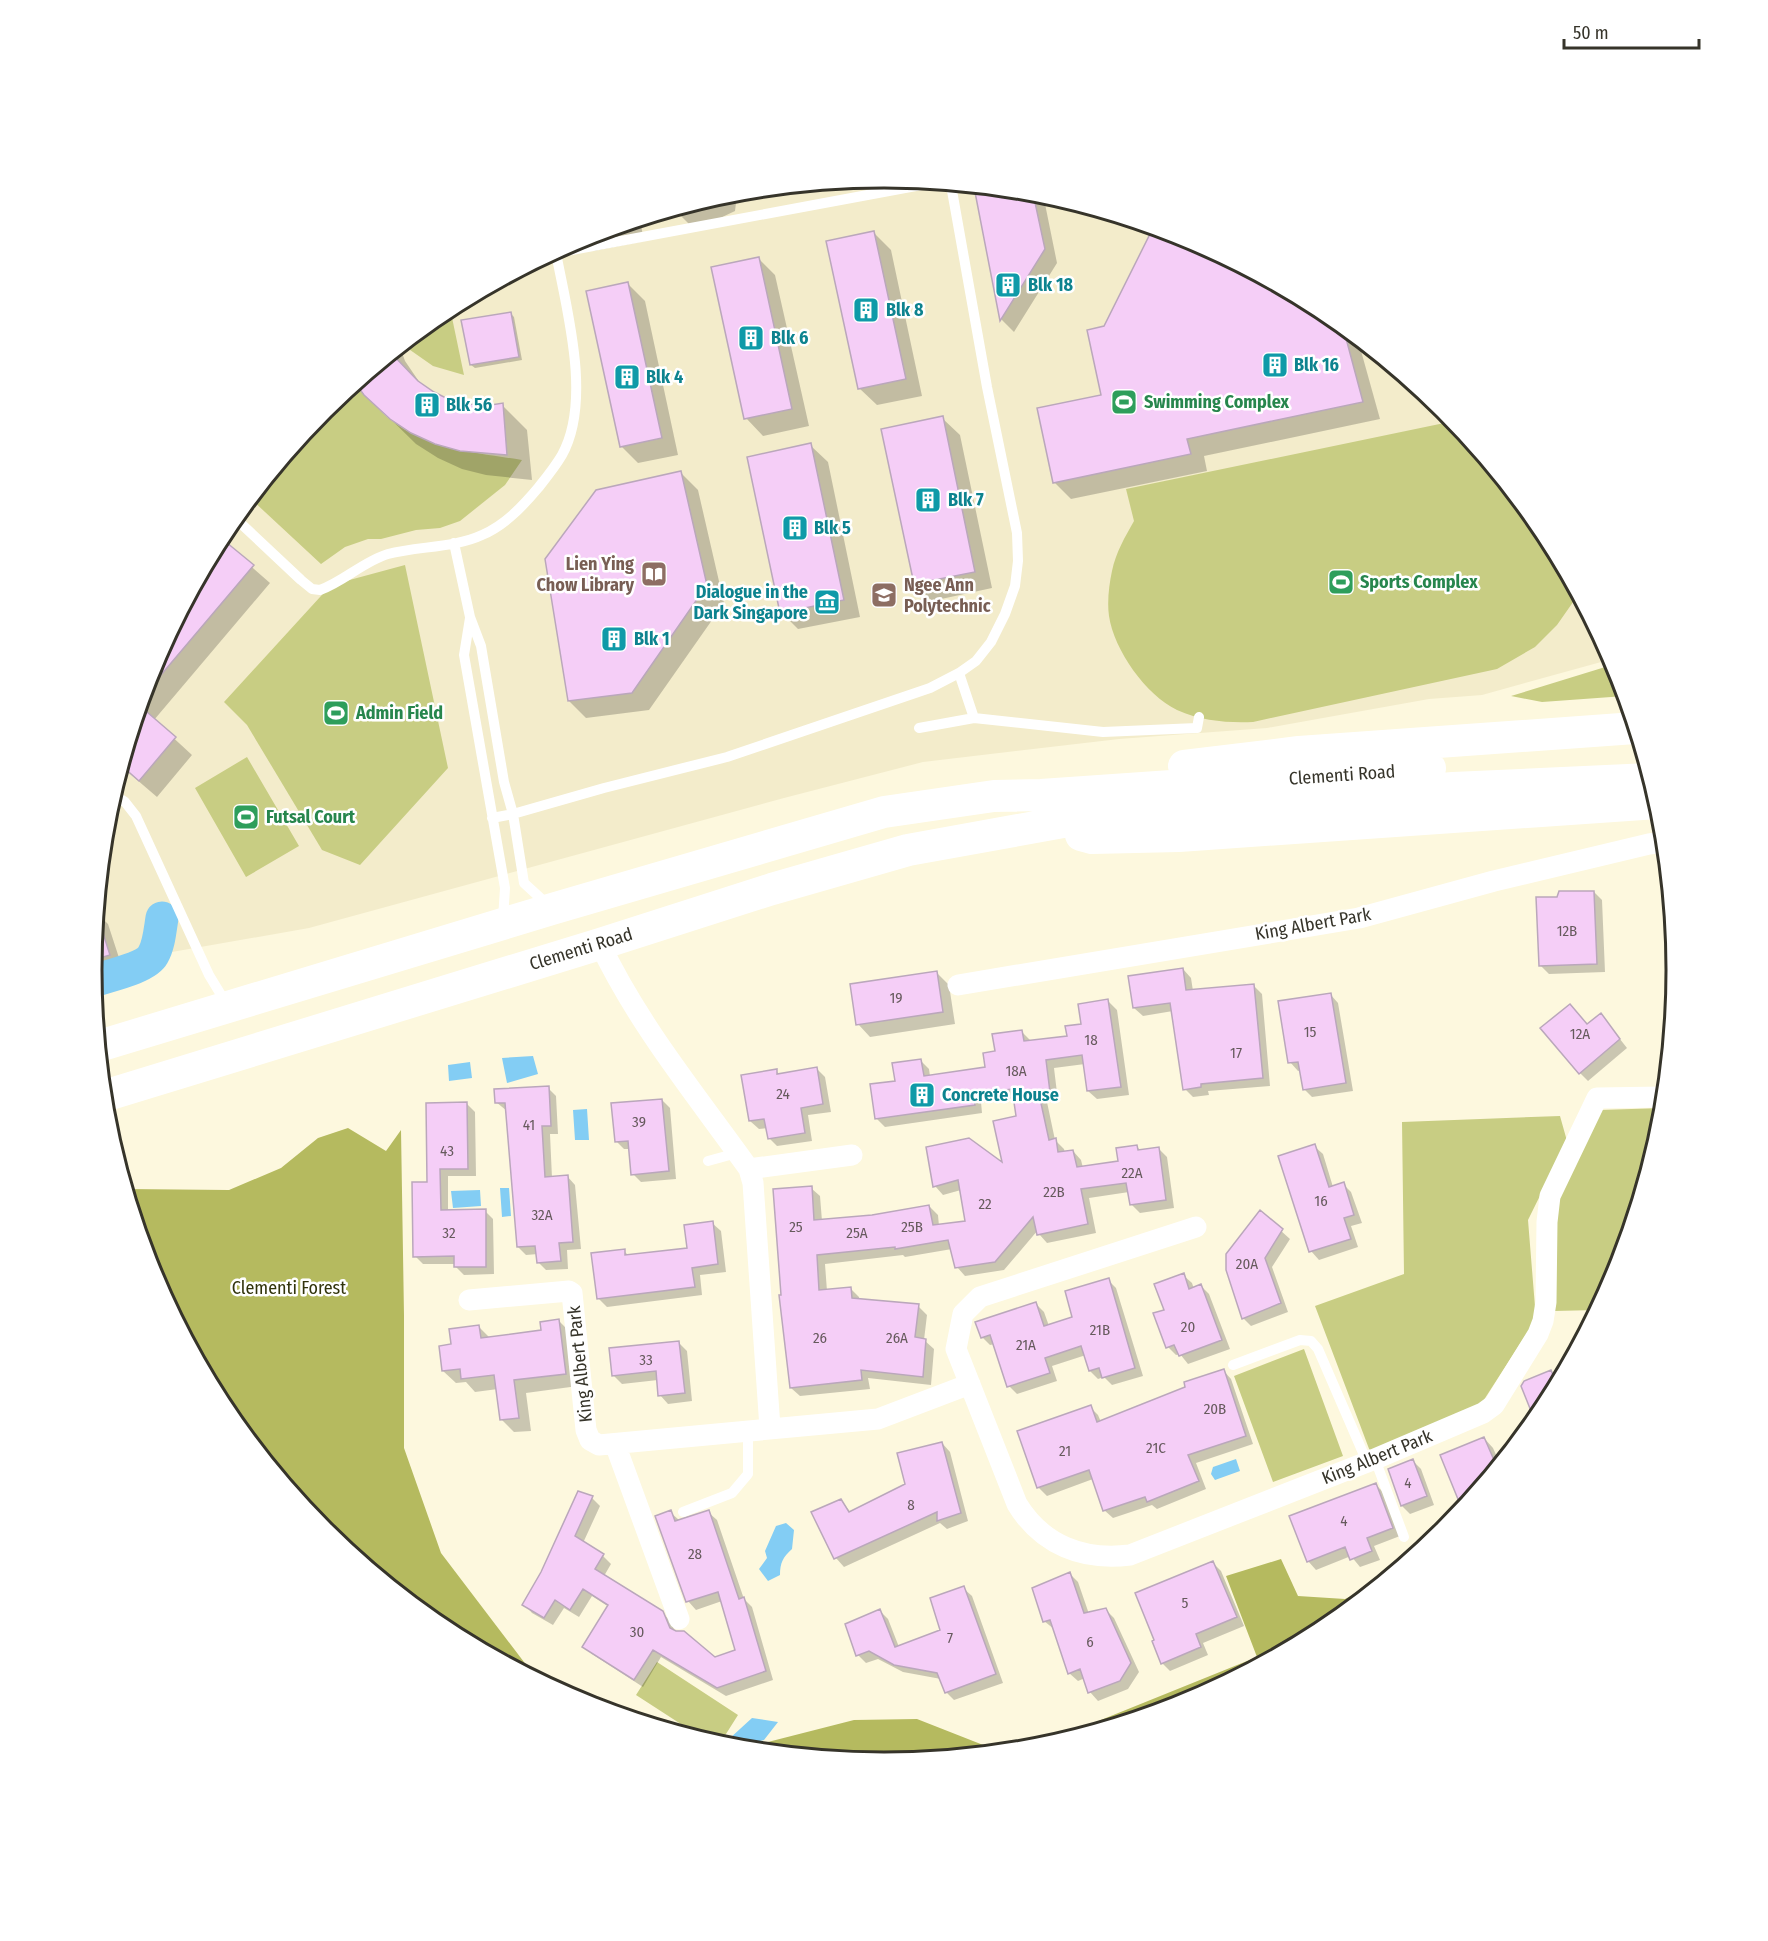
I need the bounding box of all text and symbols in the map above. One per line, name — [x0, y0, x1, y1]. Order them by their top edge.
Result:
scale bar — [1564, 12, 1699, 50]
text: 50 m — [1573, 22, 1609, 44]
building icon: Blk 18 — [993, 270, 1023, 300]
place label: Blk 18 — [1028, 274, 1073, 296]
building icon: Blk 8 — [851, 295, 881, 325]
place label: Blk 8 — [886, 299, 924, 321]
building icon: Blk 6 — [736, 323, 766, 353]
place label: Blk 6 — [771, 327, 808, 349]
building icon: Blk 16 — [1260, 350, 1290, 380]
place label: Blk 16 — [1294, 354, 1339, 376]
building icon: Blk 4 — [612, 362, 642, 392]
place label: Blk 4 — [646, 366, 683, 388]
sports icon: Swimming Complex — [1109, 387, 1139, 417]
building icon: Blk 56 — [412, 390, 442, 420]
place label: Swimming Complex — [1144, 391, 1290, 413]
place label: Blk 56 — [446, 394, 492, 416]
building icon: Blk 7 — [913, 485, 943, 515]
place label: Blk 7 — [948, 489, 984, 511]
building icon: Blk 5 — [780, 513, 810, 543]
place label: Blk 5 — [814, 517, 851, 539]
place label: Lien Ying Chow Library — [537, 553, 634, 596]
library icon: Lien Ying Chow Library — [639, 559, 669, 589]
sports icon: Sports Complex — [1326, 567, 1356, 597]
place label: Sports Complex — [1360, 571, 1478, 593]
place label: Ngee Ann Polytechnic — [904, 574, 991, 617]
school or university icon: Ngee Ann Polytechnic — [869, 580, 899, 610]
place label: Dialogue in the Dark Singapore — [694, 581, 808, 624]
museum icon: Dialogue in the Dark Singapore — [812, 587, 842, 617]
building icon: Blk 1 — [599, 624, 629, 654]
place label: Blk 1 — [634, 628, 670, 650]
sports icon: Admin Field — [321, 698, 351, 728]
place label: Admin Field — [355, 702, 443, 724]
street label: Clementi Road — [1288, 760, 1396, 790]
sports icon: Futsal Court — [231, 802, 261, 832]
place label: Futsal Court — [266, 806, 356, 828]
street label: King Albert Park — [1253, 903, 1373, 945]
house number: 12B — [1557, 922, 1577, 940]
street label: Clementi Road — [527, 923, 635, 975]
house number: 19 — [889, 989, 903, 1007]
house number: 15 — [1304, 1023, 1316, 1041]
house number: 12A — [1570, 1025, 1590, 1043]
house number: 18 — [1084, 1031, 1098, 1049]
house number: 17 — [1230, 1044, 1242, 1062]
house number: 18A — [1005, 1062, 1027, 1080]
building icon: Concrete House — [907, 1080, 937, 1110]
place label: Concrete House — [942, 1084, 1059, 1106]
house number: 24 — [776, 1085, 790, 1103]
house number: 39 — [632, 1113, 646, 1131]
house number: 41 — [523, 1116, 535, 1134]
house number: 43 — [440, 1142, 454, 1160]
house number: 22A — [1121, 1164, 1143, 1182]
house number: 22B — [1043, 1183, 1065, 1201]
house number: 16 — [1314, 1192, 1328, 1210]
house number: 22 — [978, 1195, 992, 1213]
house number: 32A — [531, 1206, 553, 1224]
house number: 25 — [789, 1218, 803, 1236]
house number: 25B — [901, 1218, 923, 1236]
house number: 32 — [442, 1224, 456, 1242]
house number: 25A — [846, 1224, 868, 1242]
house number: 20A — [1236, 1255, 1258, 1273]
park label: Clementi Forest — [232, 1277, 346, 1299]
street label: King Albert Park — [563, 1304, 597, 1423]
house number: 20 — [1181, 1318, 1195, 1336]
house number: 21B — [1090, 1321, 1110, 1339]
house number: 26 — [813, 1329, 827, 1347]
house number: 26A — [886, 1329, 908, 1347]
house number: 21A — [1016, 1336, 1036, 1354]
house number: 33 — [639, 1351, 653, 1369]
house number: 20B — [1204, 1400, 1226, 1418]
street label: King Albert Park — [1319, 1425, 1436, 1489]
house number: 21C — [1146, 1439, 1166, 1457]
house number: 21 — [1059, 1442, 1071, 1460]
house number: 4 — [1404, 1474, 1412, 1492]
house number: 8 — [907, 1496, 915, 1514]
house number: 4 — [1340, 1512, 1348, 1530]
house number: 28 — [688, 1545, 702, 1563]
house number: 5 — [1182, 1594, 1189, 1612]
house number: 30 — [630, 1623, 644, 1641]
house number: 7 — [947, 1629, 953, 1647]
house number: 6 — [1086, 1633, 1094, 1651]

